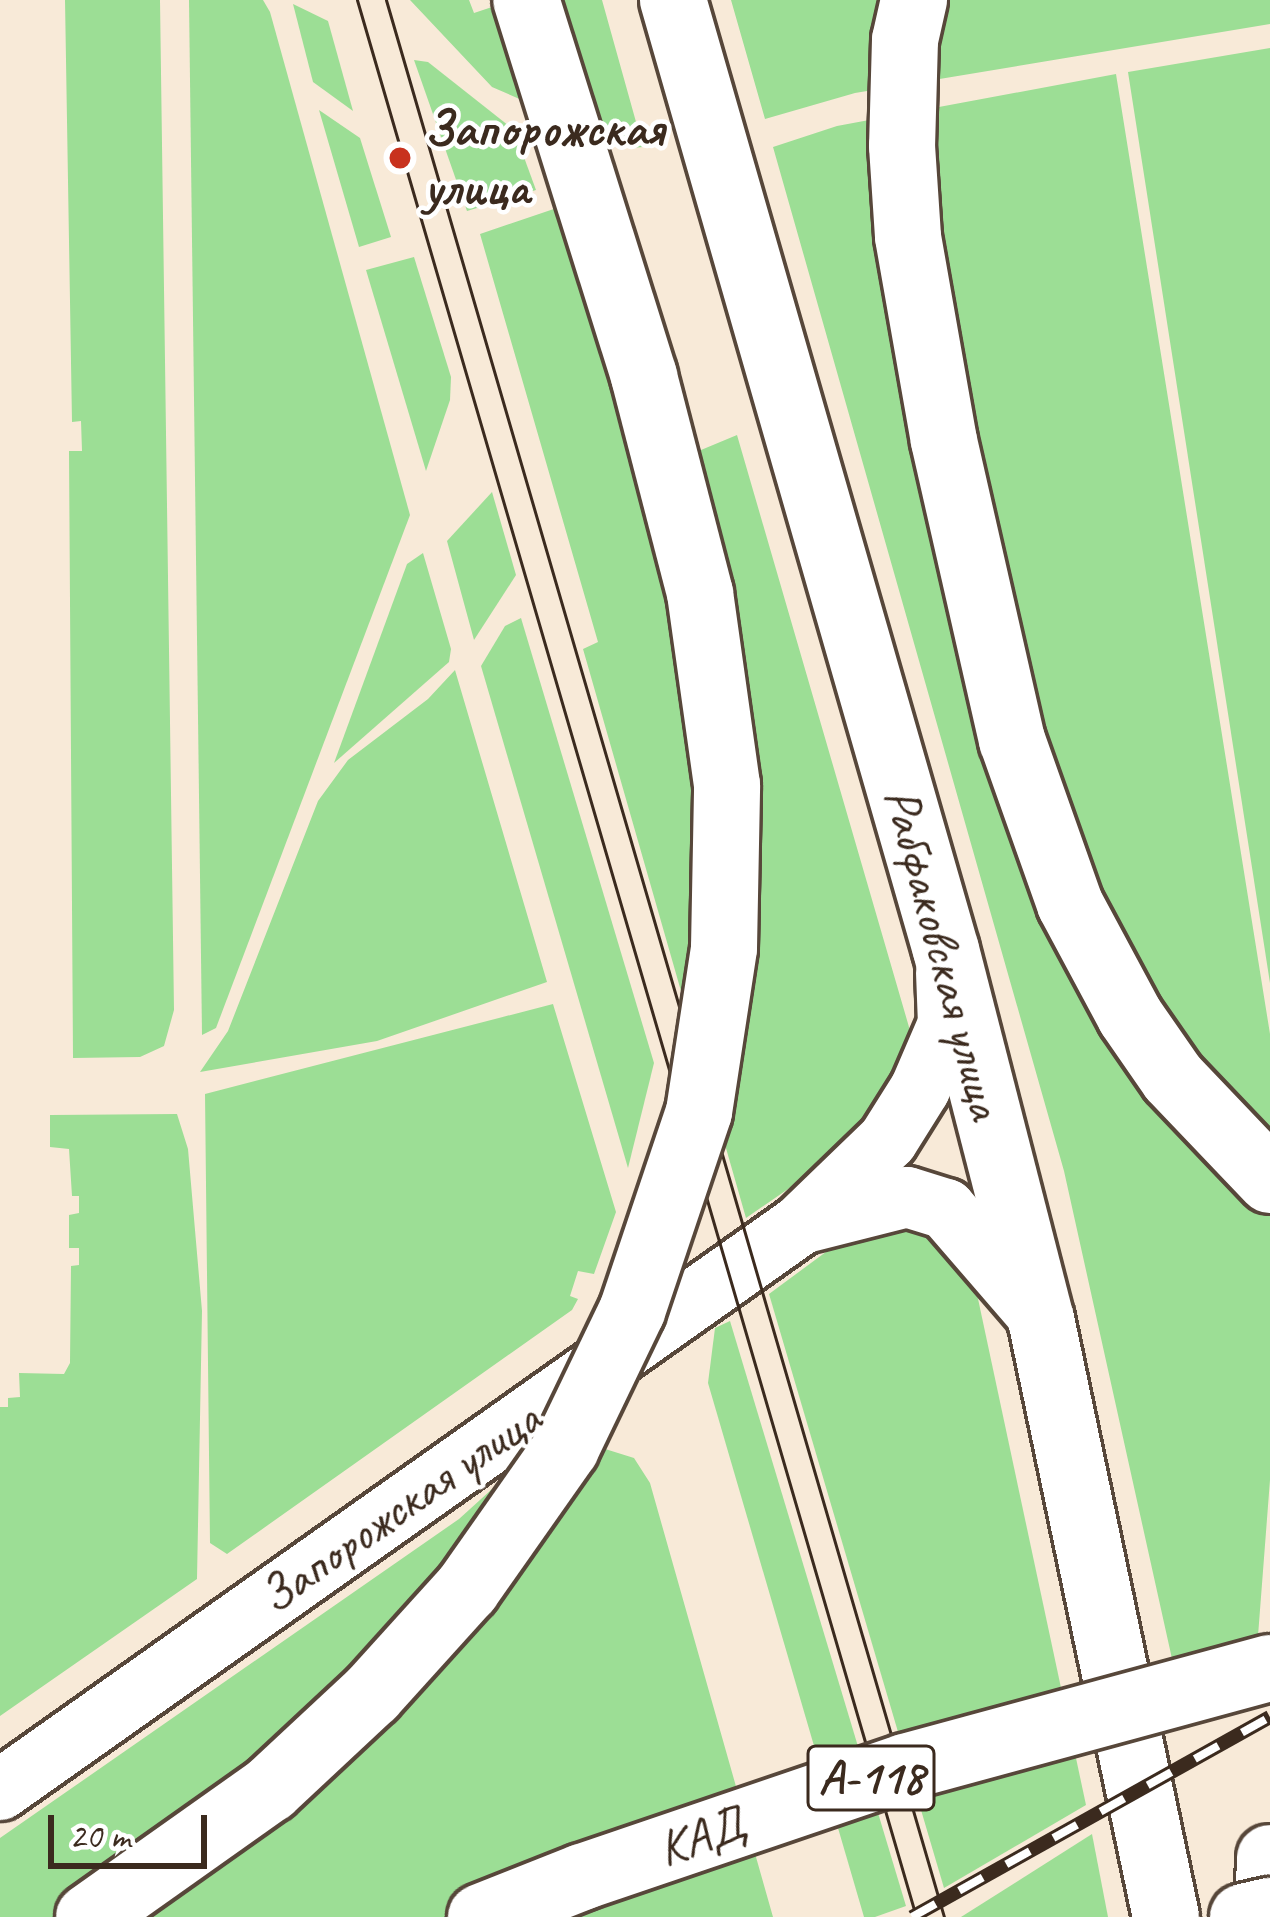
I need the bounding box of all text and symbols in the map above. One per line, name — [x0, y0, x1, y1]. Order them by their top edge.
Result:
place label: Запорожская улица — [424, 98, 664, 218]
marker: Запорожская улица — [387, 145, 413, 171]
street label: Рабфаковская улица — [870, 779, 1018, 1127]
street label: Запорожская улица — [245, 1386, 553, 1628]
road number: А-118 — [805, 1736, 937, 1820]
scale bar — [54, 1791, 213, 1865]
street label: КАД — [649, 1793, 753, 1879]
text: 20 m — [69, 1813, 130, 1859]

